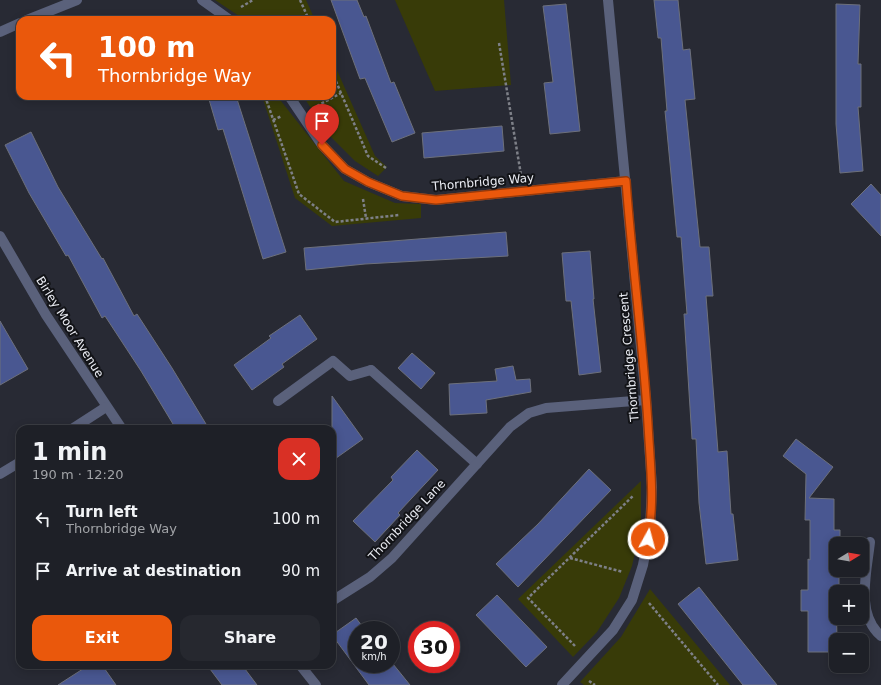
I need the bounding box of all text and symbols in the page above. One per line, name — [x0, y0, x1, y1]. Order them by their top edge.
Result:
text: 100 m — [98, 31, 195, 64]
icon: left — [32, 32, 84, 84]
text: Thornbridge Way — [98, 65, 252, 86]
pin — [305, 104, 339, 145]
icon: arrive — [311, 110, 333, 132]
street label: Thornbridge Way — [430, 171, 535, 194]
street label: Birley Moor Avenue — [33, 274, 107, 380]
street label: Thornbridge Crescent — [616, 291, 642, 423]
text: 1 min — [32, 438, 107, 466]
button: close — [278, 438, 320, 480]
text: 190 m · 12:20 — [32, 467, 123, 482]
street label: Thornbridge Lane — [365, 476, 448, 564]
text: Turn left — [66, 503, 138, 521]
icon: left — [32, 508, 54, 530]
text: 100 m — [272, 510, 320, 528]
position arrow — [627, 518, 669, 560]
text: Thornbridge Way — [66, 521, 177, 536]
north arrow — [829, 537, 869, 577]
map controls — [829, 537, 869, 673]
icon: arrive — [32, 560, 54, 582]
text: Arrive at destination — [66, 562, 241, 580]
text: 90 m — [282, 562, 320, 580]
button: + — [829, 585, 869, 625]
button: Exit — [32, 615, 172, 661]
button: Share — [180, 615, 320, 661]
speed limit sign: 30 — [408, 621, 460, 673]
text: 20 — [360, 630, 388, 654]
button: − — [829, 633, 869, 673]
text: km/h — [361, 651, 387, 662]

